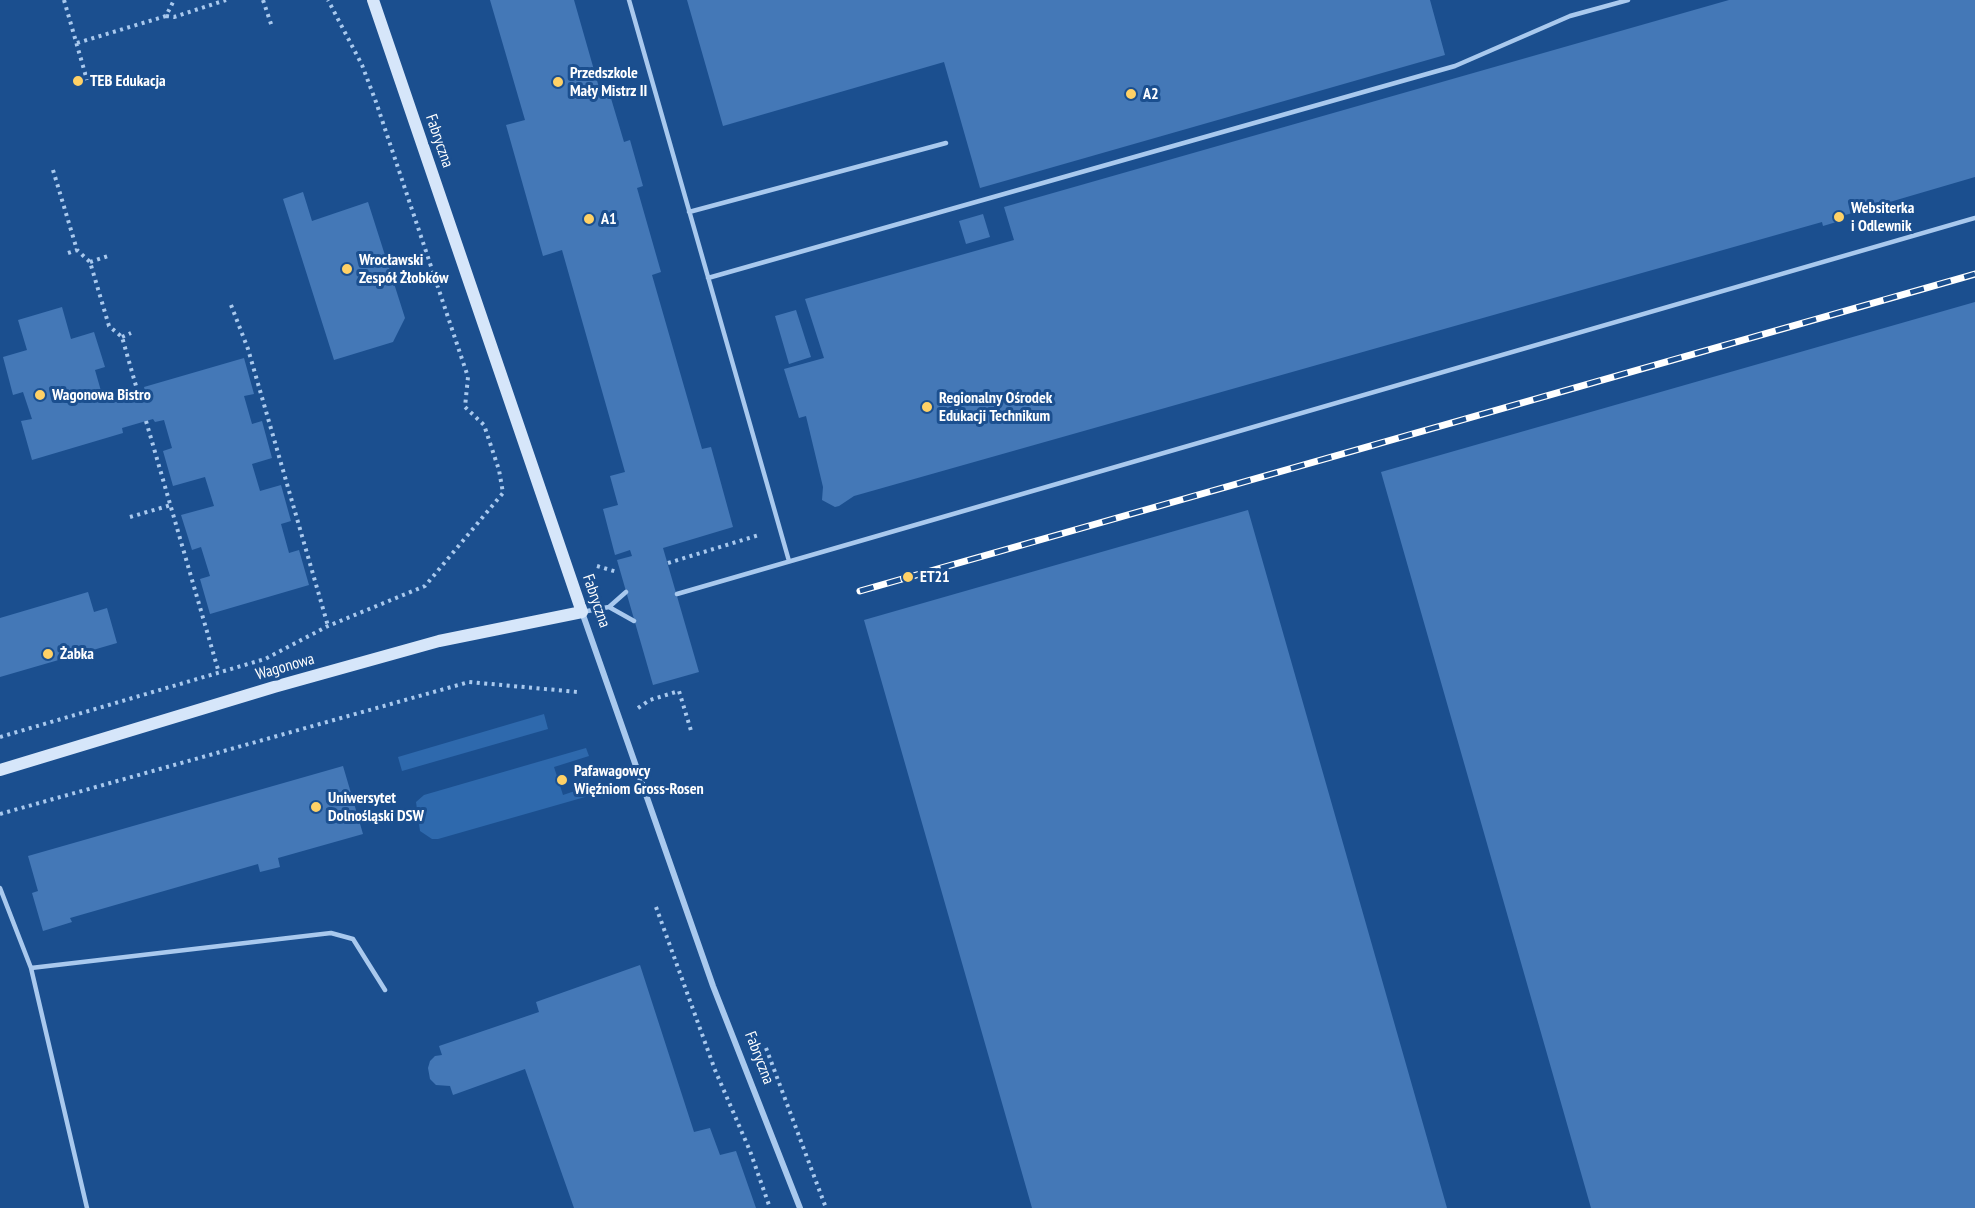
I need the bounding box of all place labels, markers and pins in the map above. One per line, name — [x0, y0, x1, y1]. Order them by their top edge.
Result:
place label: Przedszkole Mały Mistrz II — [570, 63, 647, 101]
place label: TEB Edukacja — [90, 71, 166, 91]
marker: TEB Edukacja — [71, 74, 85, 88]
marker: Przedszkole Mały Mistrz II — [551, 75, 565, 89]
place label: A2 — [1143, 84, 1159, 104]
marker: A2 — [1124, 87, 1138, 101]
place label: Websiterka i Odlewnik — [1851, 198, 1914, 236]
place label: A1 — [601, 209, 617, 229]
marker: Websiterka i Odlewnik — [1832, 210, 1846, 224]
marker: A1 — [582, 212, 596, 226]
place label: Wrocławski Zespół Żłobków — [359, 250, 449, 288]
marker: Wrocławski Zespół Żłobków — [340, 262, 354, 276]
place label: Wagonowa Bistro — [52, 385, 151, 405]
marker: Wagonowa Bistro — [33, 388, 47, 402]
place label: Regionalny Ośrodek Edukacji Technikum — [939, 388, 1052, 426]
marker: Regionalny Ośrodek Edukacji Technikum — [920, 400, 934, 414]
place label: ET21 — [920, 567, 950, 587]
marker: ET21 — [901, 570, 915, 584]
place label: Żabka — [60, 644, 94, 664]
marker: Żabka — [41, 647, 55, 661]
place label: Pafawagowcy Więźniom Gross-Rosen — [574, 761, 704, 799]
marker: Pafawagowcy Więźniom Gross-Rosen — [555, 773, 569, 787]
place label: Uniwersytet Dolnośląski DSW — [328, 788, 424, 826]
marker: Uniwersytet Dolnośląski DSW — [309, 800, 323, 814]

